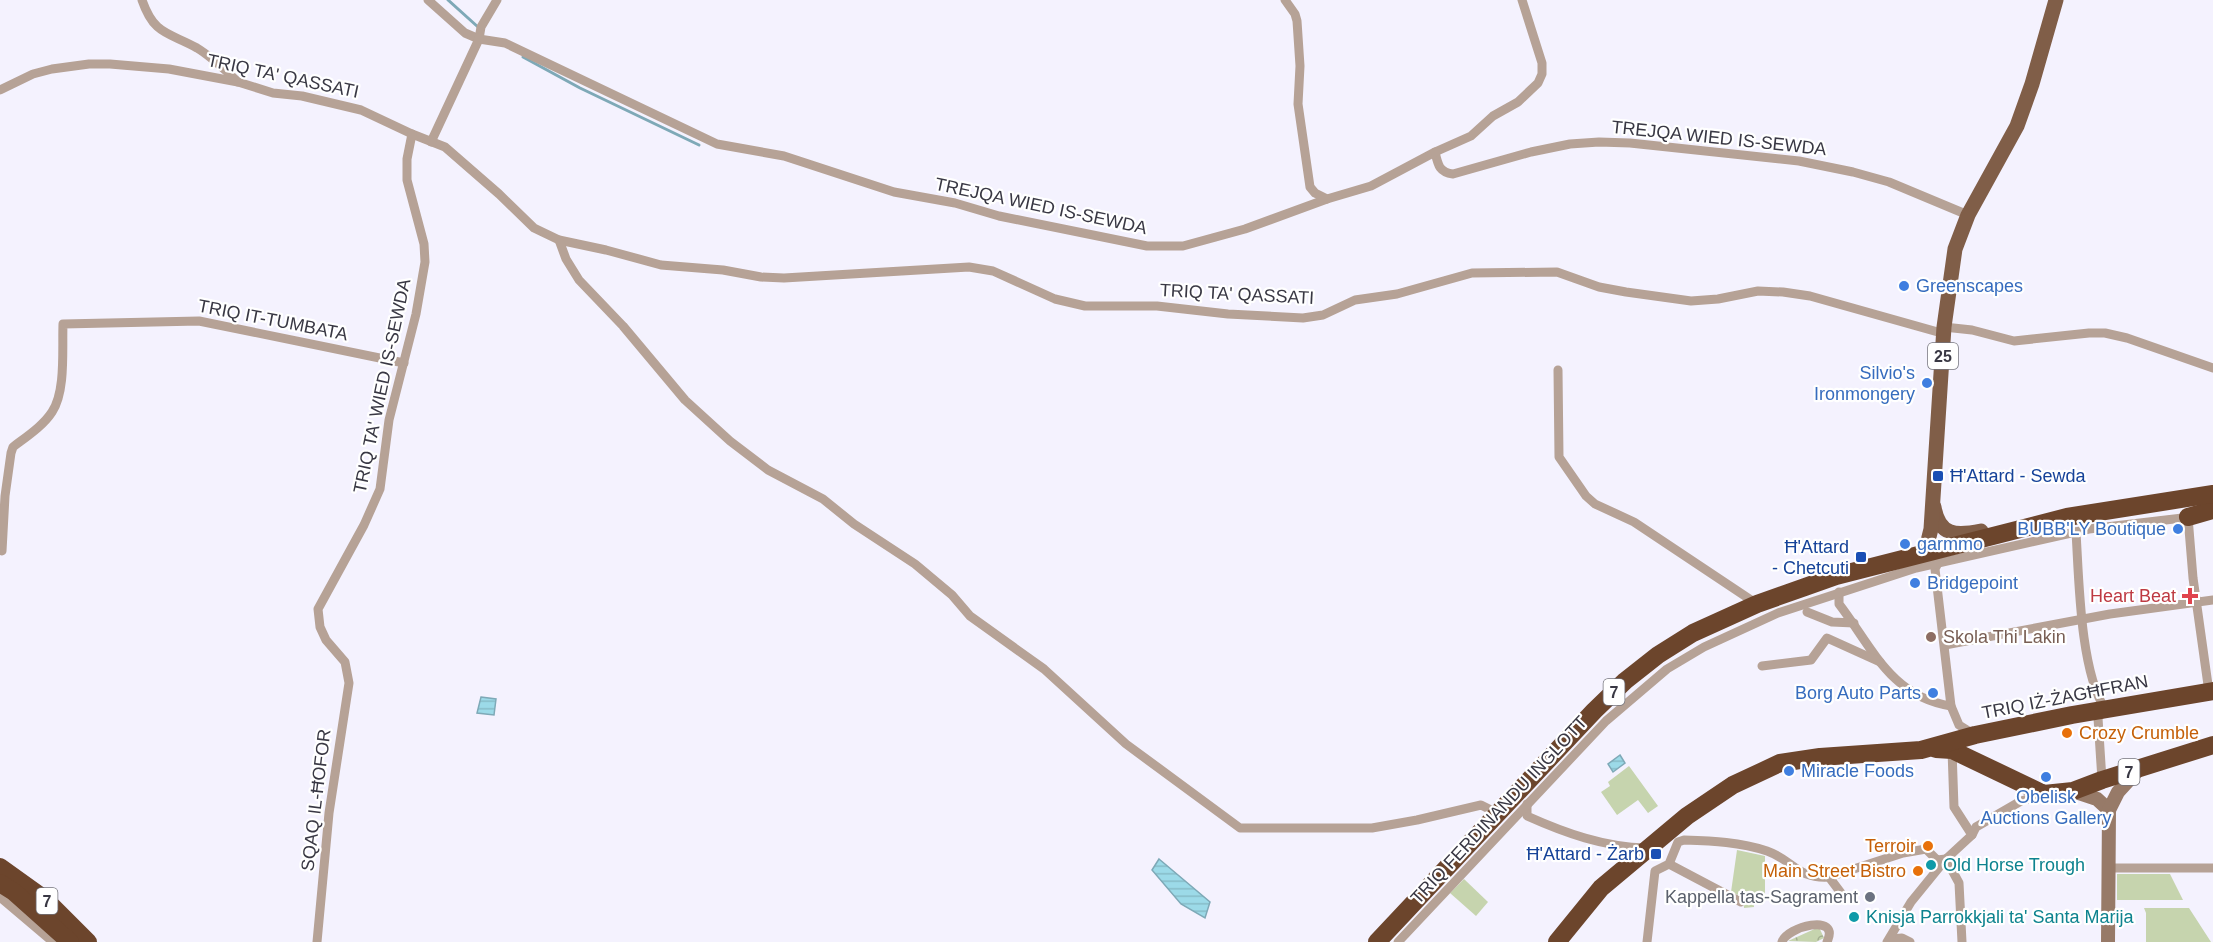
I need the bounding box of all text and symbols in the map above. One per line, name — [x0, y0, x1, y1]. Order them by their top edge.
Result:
street label: TRIQ TA' QASSATI — [205, 50, 361, 102]
street label: TREJQA WIED IS-SEWDA — [1611, 117, 1827, 159]
street label: TREJQA WIED IS-SEWDA — [933, 174, 1149, 238]
place label: Greenscapes — [1916, 276, 2023, 296]
street label: TRIQ TA' WIED IS-SEWDA — [349, 277, 415, 495]
marker: Greenscapes — [1897, 279, 1911, 293]
street label: TRIQ TA' QASSATI — [1159, 280, 1315, 308]
street label: TRIQ IT-TUMBATA — [196, 296, 350, 344]
road number: 25 — [1928, 343, 1958, 369]
place label: Silvio's Ironmongery — [1814, 363, 1915, 404]
marker: Silvio's Ironmongery — [1920, 376, 1934, 390]
place label: Ħ'Attard - Sewda — [1950, 466, 2086, 486]
marker: Ħ'Attard - Sewda — [1931, 469, 1945, 483]
place label: BUBB'LY Boutique — [2017, 519, 2166, 539]
marker: BUBB'LY Boutique — [2171, 522, 2185, 536]
place label: garmmo — [1917, 534, 1983, 554]
place label: Ħ'Attard - Chetcuti — [1772, 537, 1849, 578]
marker: garmmo — [1898, 537, 1912, 551]
marker: Ħ'Attard - Chetcuti — [1854, 550, 1868, 564]
place label: Bridgepoint — [1927, 573, 2018, 593]
marker: Bridgepoint — [1908, 576, 1922, 590]
place label: Heart Beat — [2090, 586, 2176, 606]
marker: Heart Beat — [2181, 587, 2199, 605]
place label: Skola Thi Lakin — [1943, 627, 2066, 647]
marker: Skola Thi Lakin — [1924, 630, 1938, 644]
street label: TRIQ IŻ-ŻAGĦFRAN — [1980, 671, 2150, 723]
road number: 7 — [1604, 679, 1624, 705]
place label: Borg Auto Parts — [1795, 683, 1921, 703]
marker: Borg Auto Parts — [1926, 686, 1940, 700]
street label: TRIQ FERDINANDU INGLOTT — [1407, 712, 1591, 908]
place label: Crozy Crumble — [2079, 723, 2199, 743]
marker: Crozy Crumble — [2060, 726, 2074, 740]
street label: SQAQ IL-ĦOFOR — [297, 728, 335, 872]
road number: 7 — [2118, 759, 2140, 785]
place label: Miracle Foods — [1801, 761, 1914, 781]
marker: Miracle Foods — [1782, 764, 1796, 778]
marker: Obelisk Auctions Gallery — [2039, 770, 2053, 784]
place label: Obelisk Auctions Gallery — [1980, 787, 2112, 828]
place label: Terroir — [1865, 836, 1916, 856]
marker: Terroir — [1921, 839, 1935, 853]
place label: Ħ'Attard - Żarb — [1527, 844, 1644, 864]
marker: Ħ'Attard - Żarb — [1649, 847, 1663, 861]
place label: Old Horse Trough — [1943, 855, 2085, 875]
marker: Old Horse Trough — [1924, 858, 1938, 872]
place label: Main Street Bistro — [1763, 861, 1906, 881]
marker: Main Street Bistro — [1911, 864, 1925, 878]
place label: Kappella tas-Sagrament — [1665, 887, 1858, 907]
road number: 7 — [36, 888, 57, 914]
marker: Kappella tas-Sagrament — [1863, 890, 1877, 904]
place label: Knisja Parrokkjali ta' Santa Marija — [1866, 907, 2135, 927]
marker: Knisja Parrokkjali ta' Santa Marija — [1847, 910, 1861, 924]

